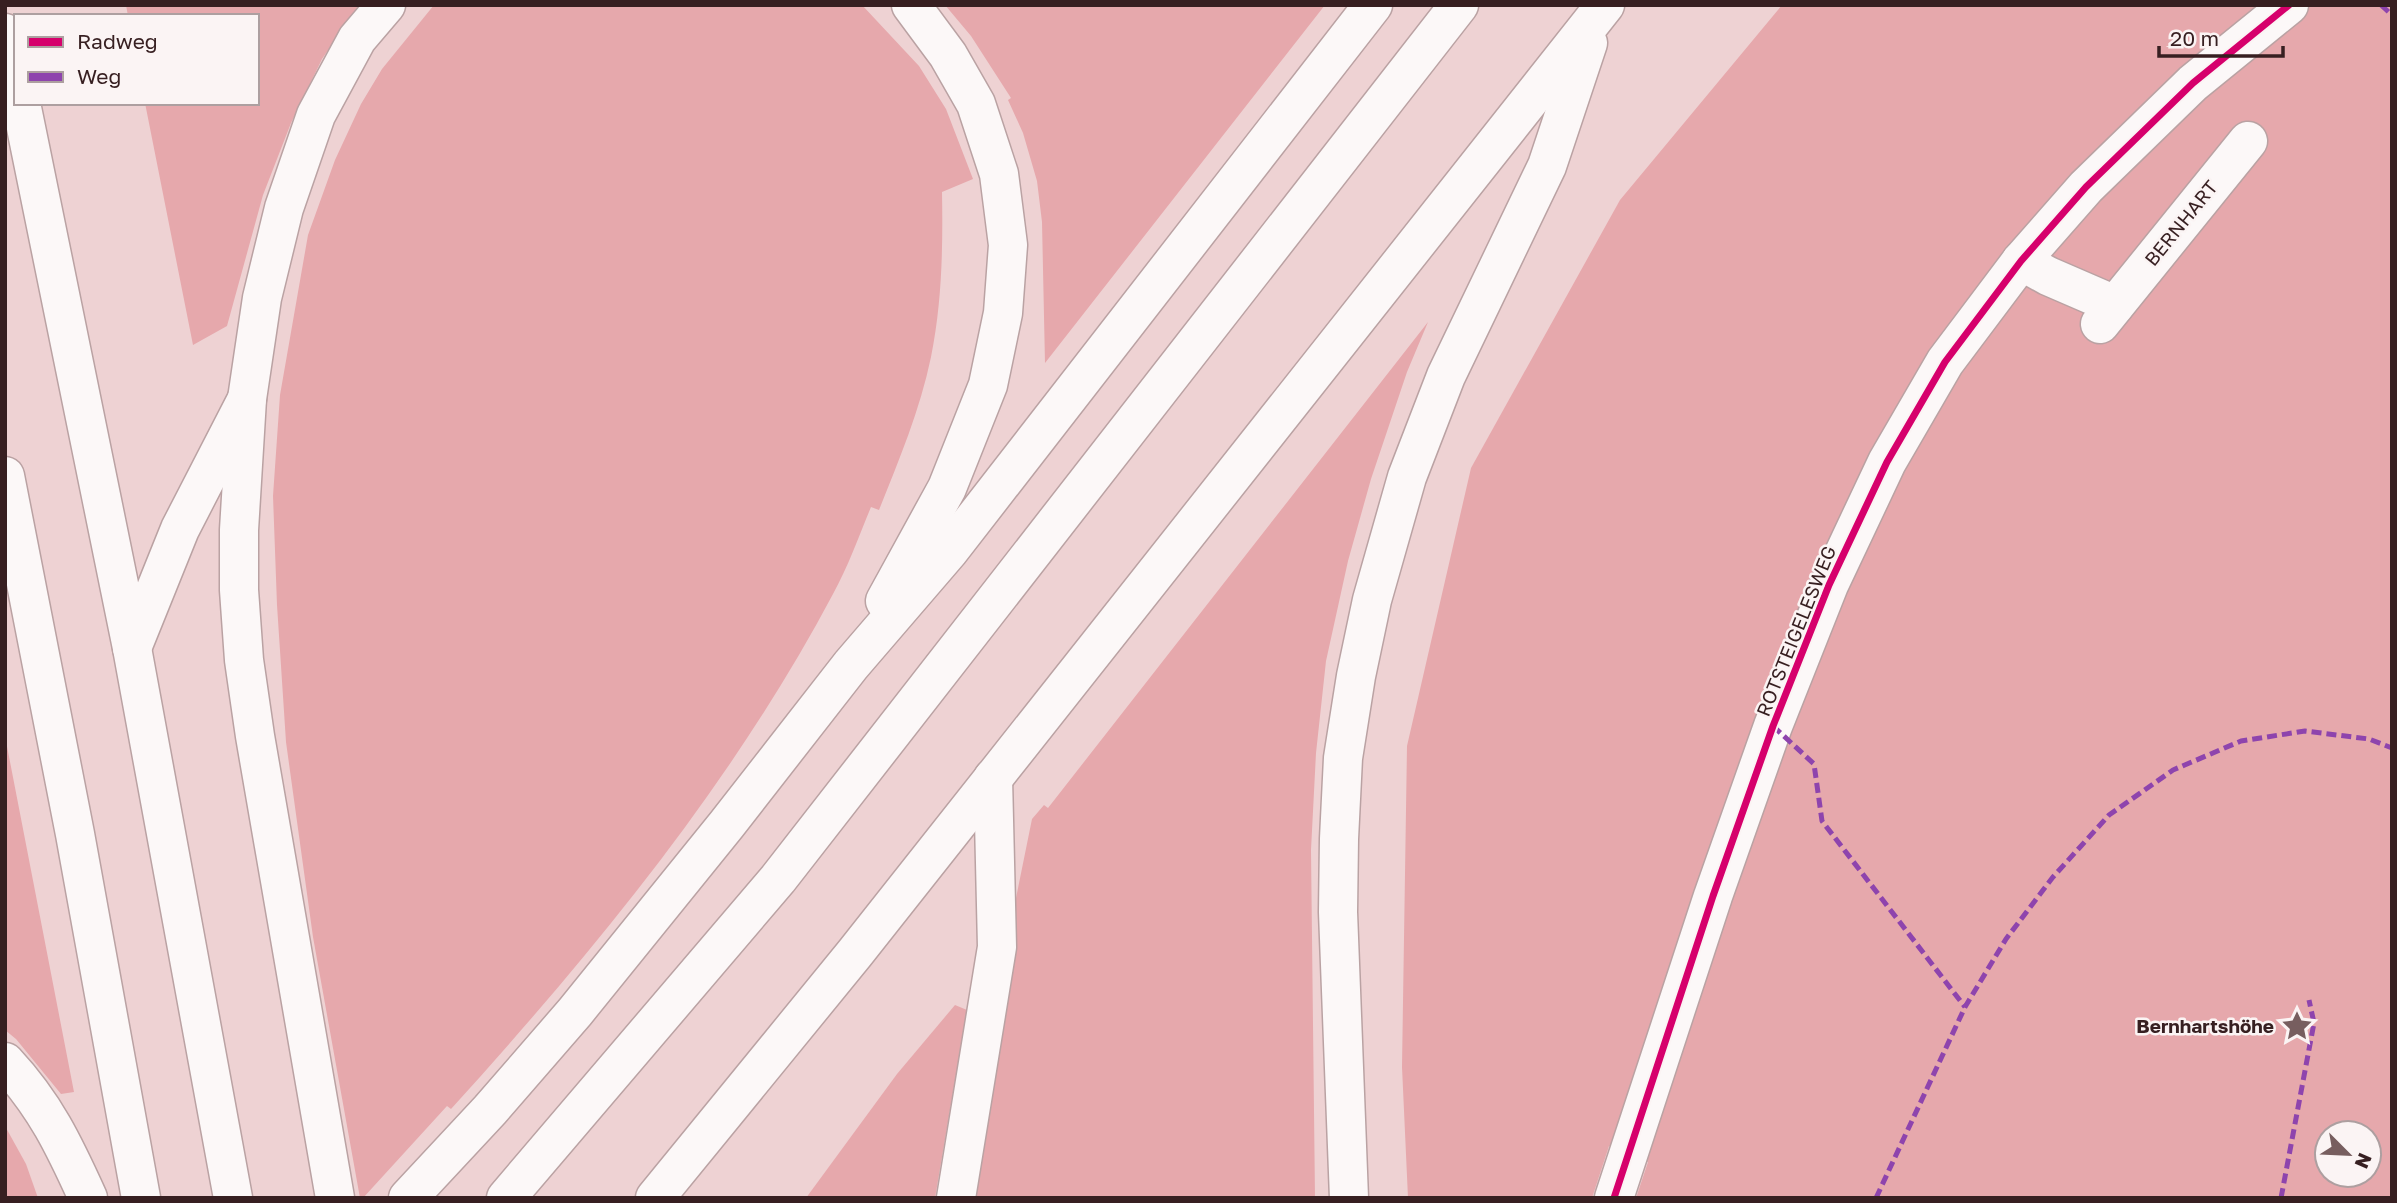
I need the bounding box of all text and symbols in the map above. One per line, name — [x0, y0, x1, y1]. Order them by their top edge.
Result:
legend — [14, 14, 259, 105]
scale bar — [2159, 14, 2283, 58]
text: 20 m — [2170, 25, 2219, 51]
text: Radweg — [77, 28, 158, 54]
text: Weg — [77, 63, 121, 89]
street label: BERNHART — [2139, 175, 2222, 270]
street label: ROTSTEIGELESWEG — [1751, 542, 1840, 720]
place icon: Bernhartshöhe — [2280, 1009, 2314, 1043]
place label: Bernhartshöhe — [2136, 1014, 2274, 1037]
north arrow — [2313, 1119, 2383, 1189]
text: N — [2351, 1150, 2377, 1172]

